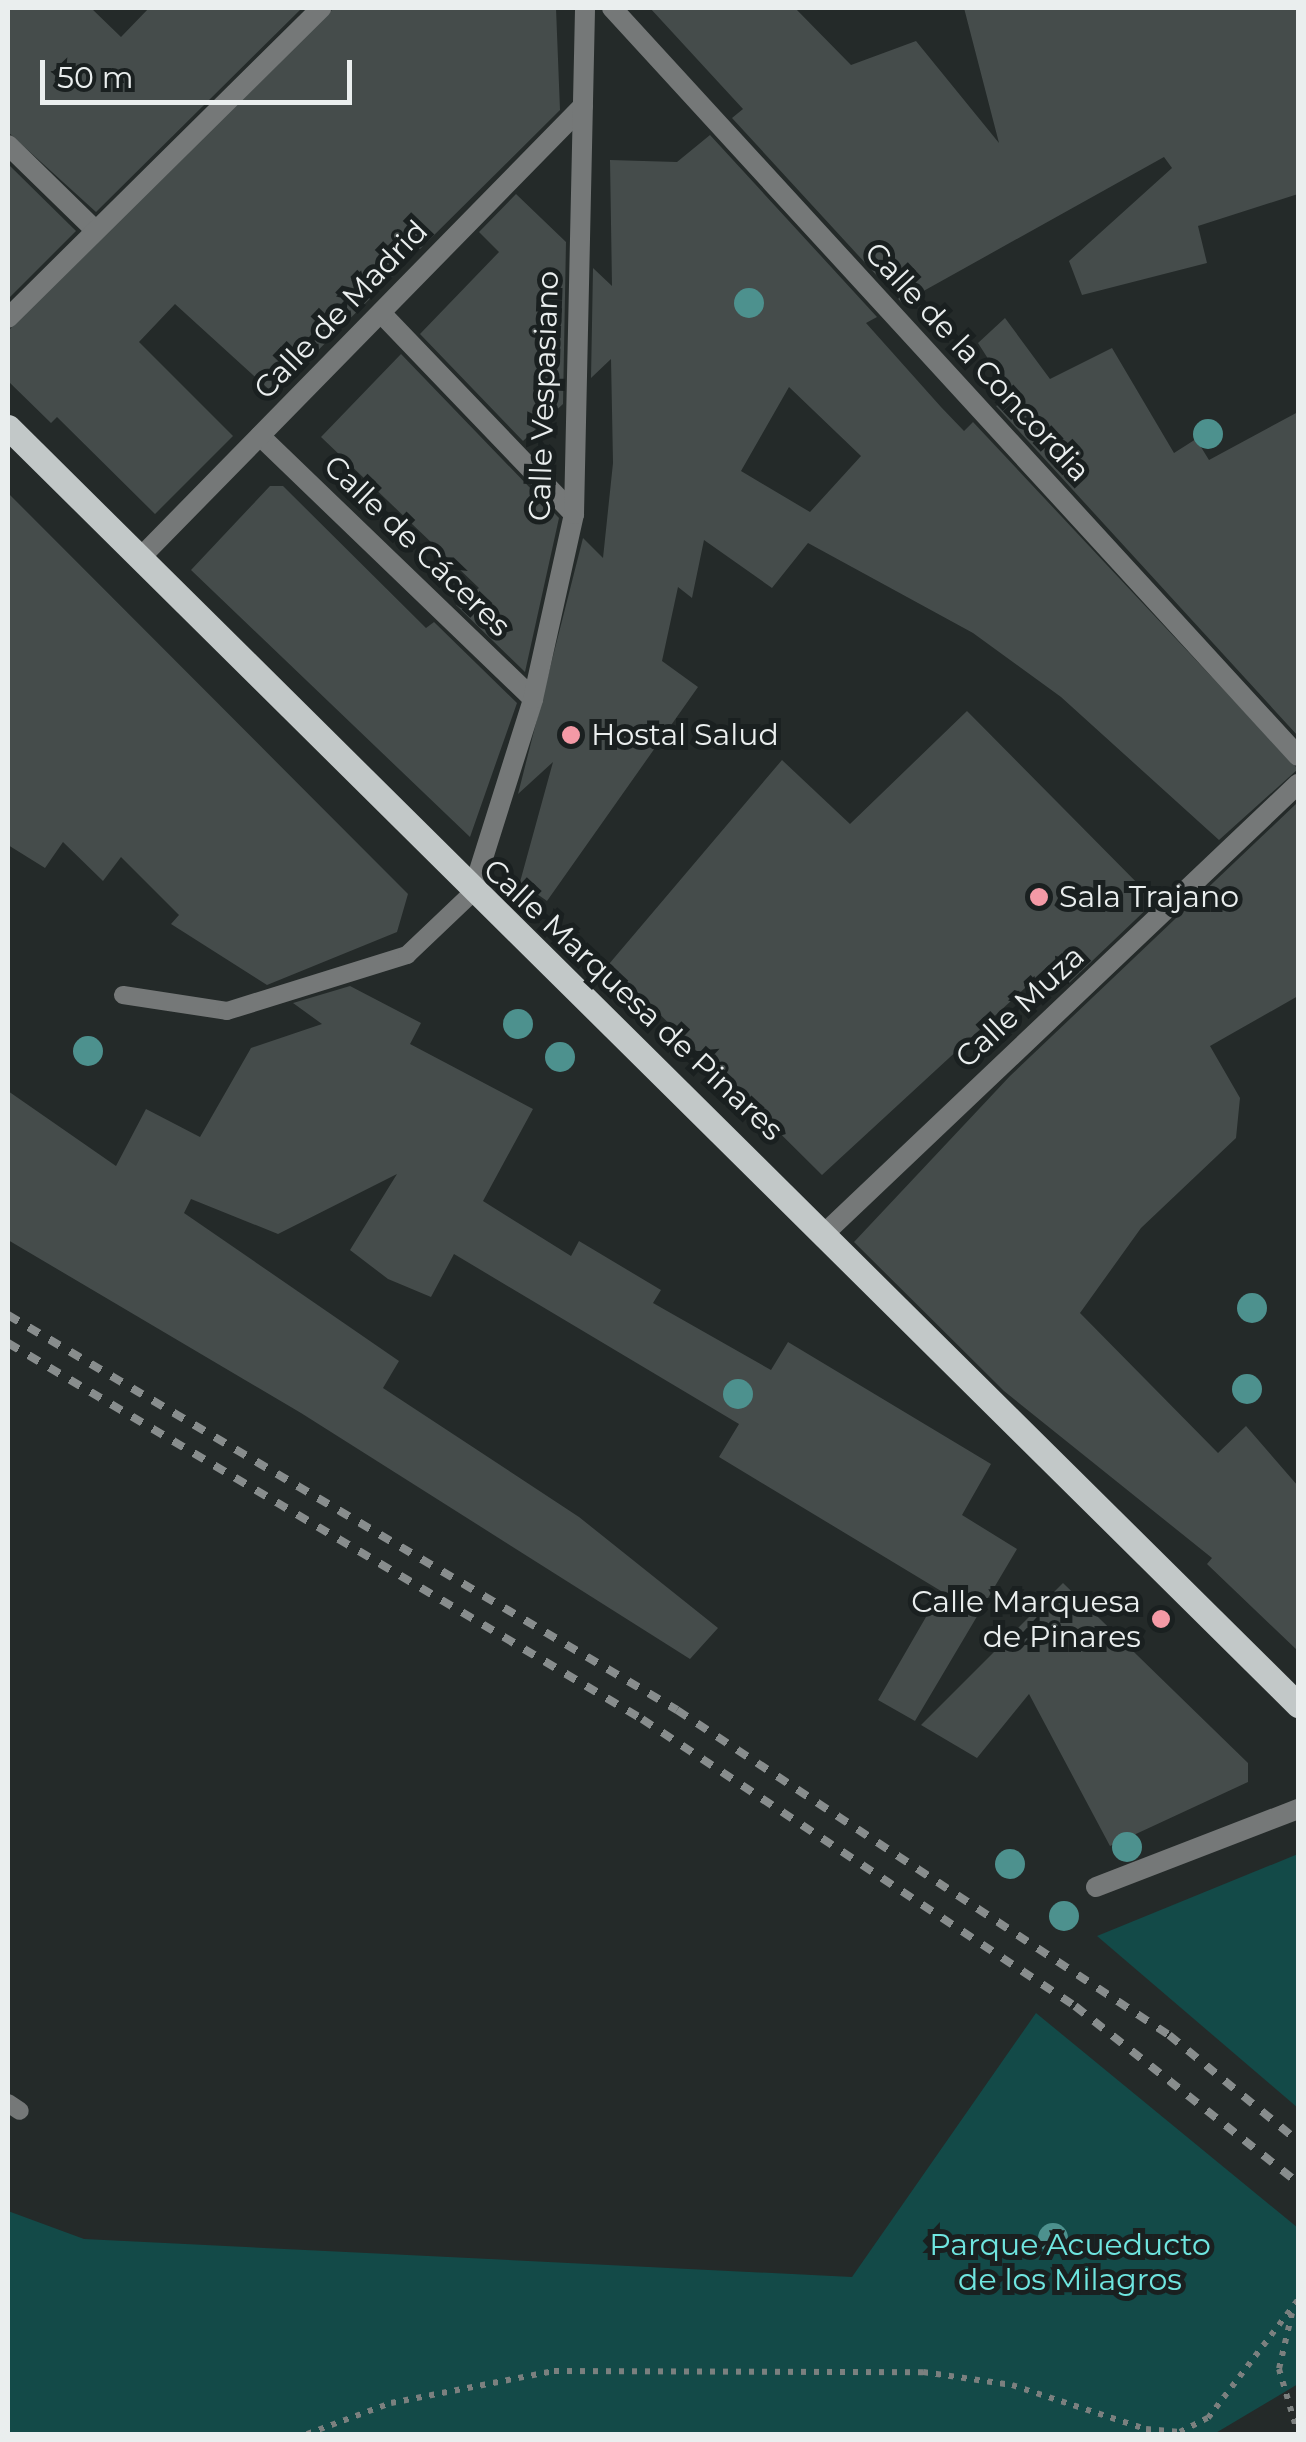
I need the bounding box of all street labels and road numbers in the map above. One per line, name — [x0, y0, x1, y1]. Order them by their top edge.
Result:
street label: Calle de Madrid — [247, 213, 435, 407]
street label: Calle de la Concordia — [857, 235, 1097, 489]
street label: Calle Vespasiano — [522, 270, 566, 522]
street label: Calle de Cáceres — [316, 448, 518, 644]
street label: Calle Marquesa de Pinares — [476, 852, 790, 1148]
street label: Calle Muza — [948, 938, 1092, 1076]

